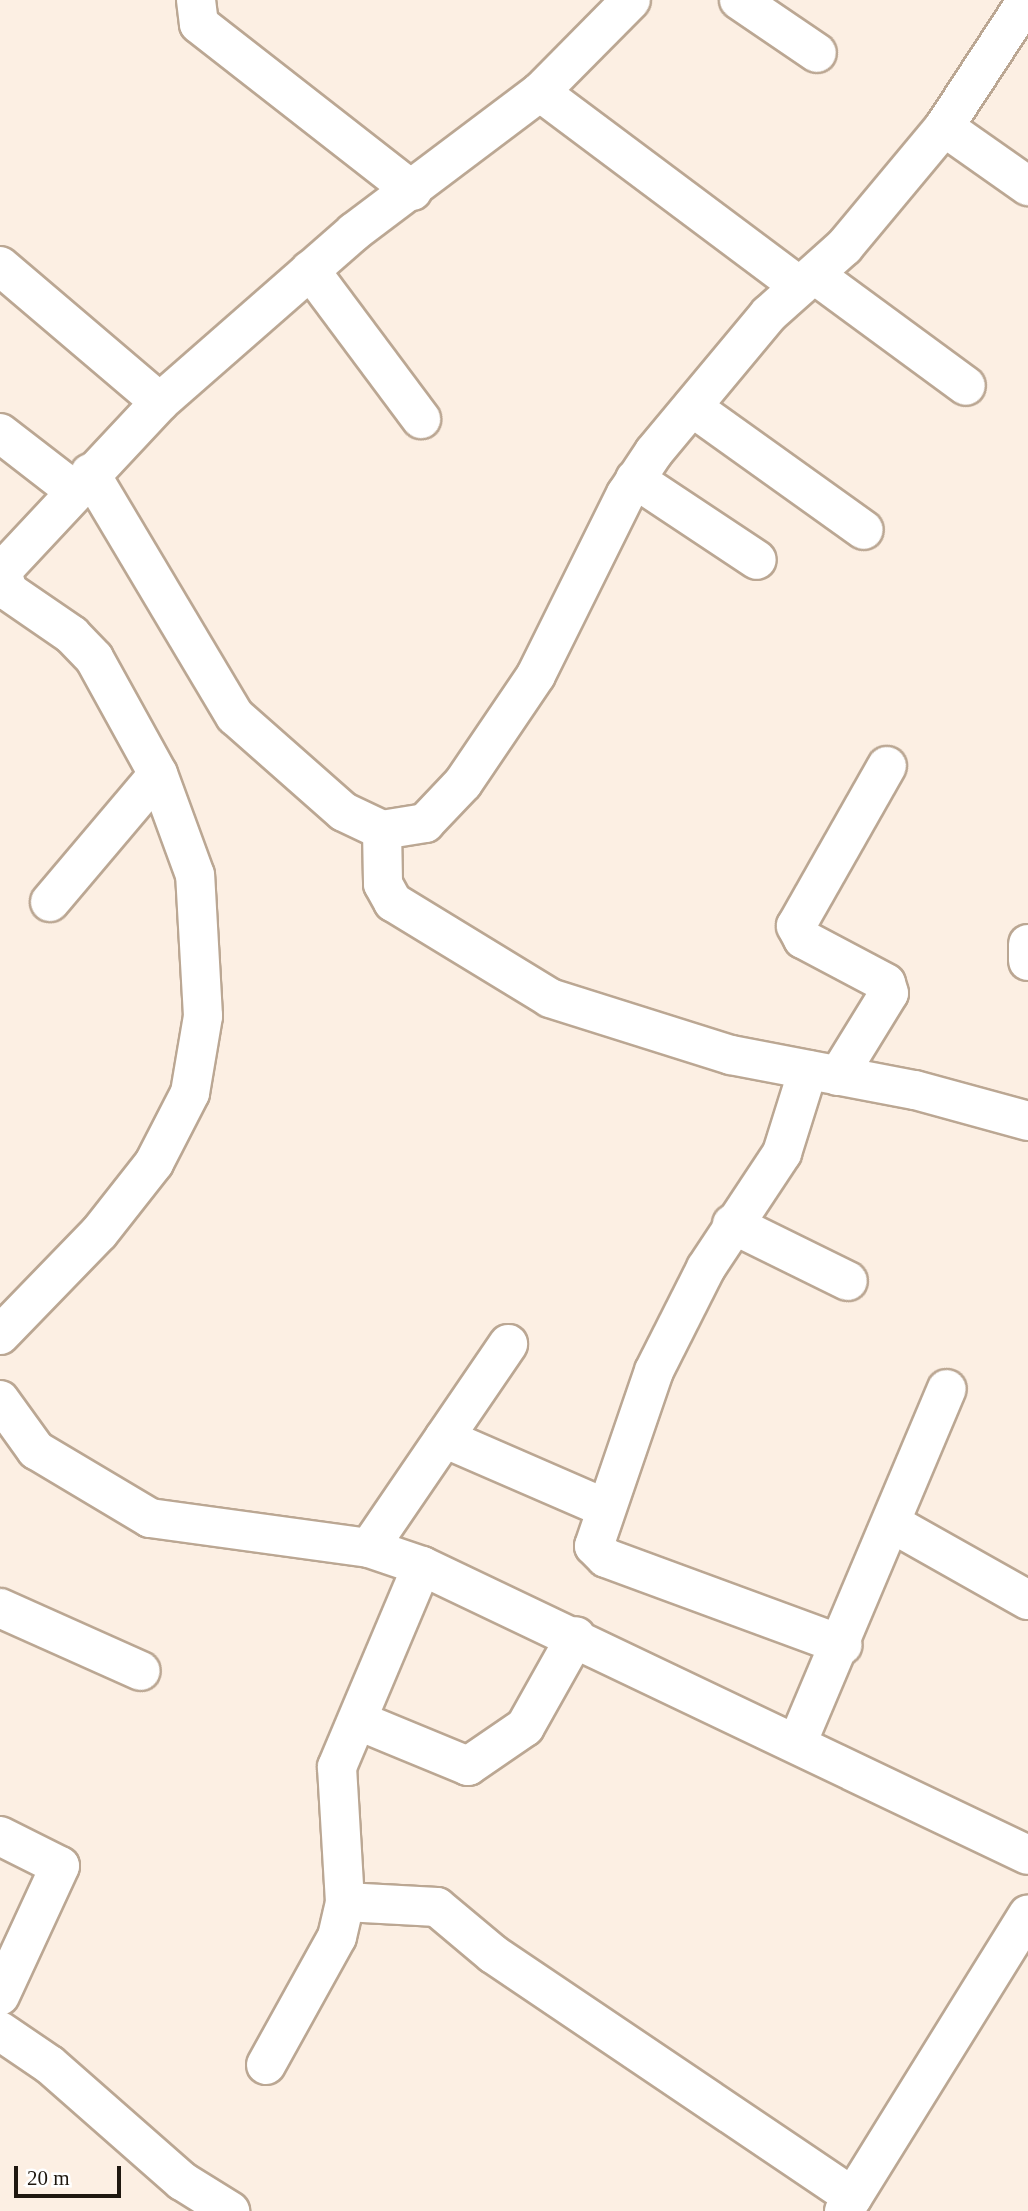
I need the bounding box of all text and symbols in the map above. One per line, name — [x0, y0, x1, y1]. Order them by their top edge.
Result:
scale bar — [18, 2152, 124, 2196]
text: 20 m — [27, 2166, 70, 2190]

